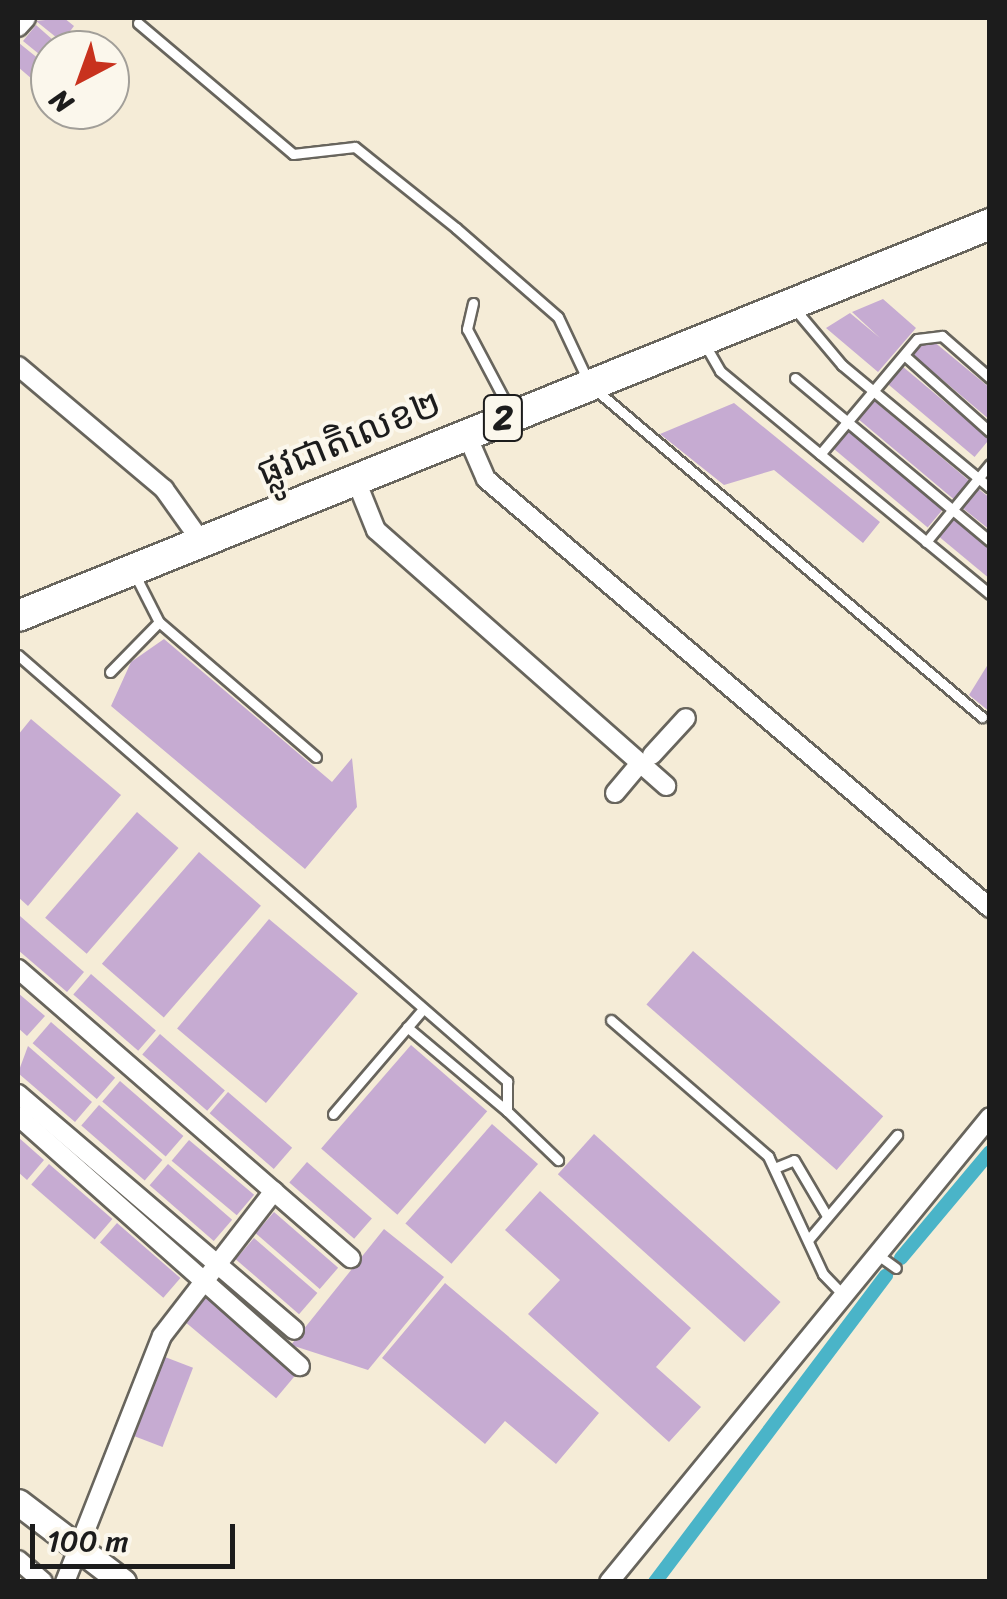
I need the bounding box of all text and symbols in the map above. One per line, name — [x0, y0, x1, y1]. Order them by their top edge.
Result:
north arrow — [30, 30, 130, 130]
text: N — [38, 77, 85, 126]
street label: ផ្លូវជាតិលេខ២ — [250, 380, 448, 496]
road number: 2 — [480, 388, 526, 448]
scale bar — [35, 1504, 240, 1566]
text: 100 m — [47, 1514, 129, 1568]

